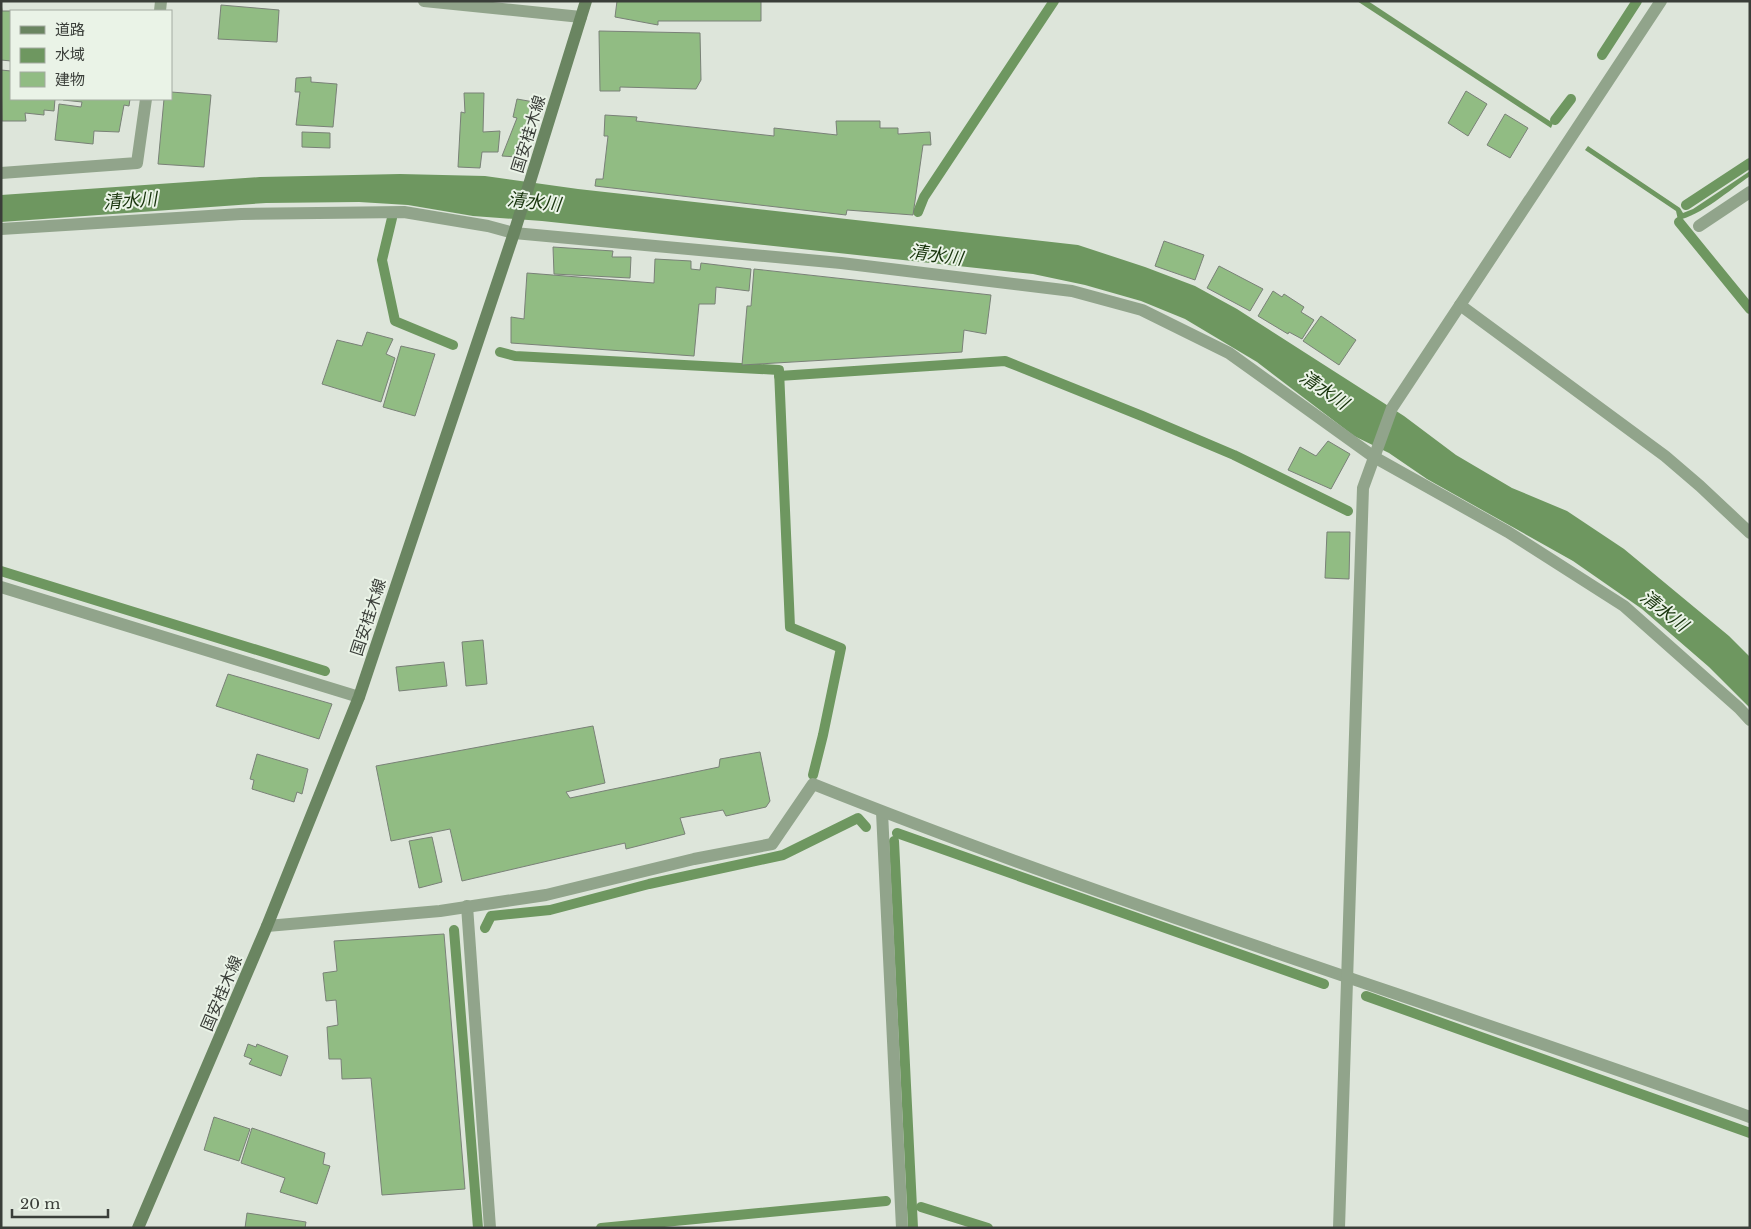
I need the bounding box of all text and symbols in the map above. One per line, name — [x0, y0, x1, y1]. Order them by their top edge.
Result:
legend — [10, 10, 172, 100]
text: 道路 — [55, 20, 85, 39]
text: 水域 — [55, 45, 85, 64]
text: 建物 — [55, 70, 85, 89]
street label: 国安桂木線 — [507, 93, 549, 175]
water label: 清水川 — [102, 188, 160, 214]
water label: 清水川 — [506, 188, 564, 216]
water label: 清水川 — [908, 240, 966, 270]
water label: 清水川 — [1295, 366, 1354, 415]
street label: 国安桂木線 — [346, 576, 390, 658]
water label: 清水川 — [1636, 586, 1694, 638]
street label: 国安桂木線 — [196, 952, 246, 1034]
scale bar — [12, 1186, 109, 1218]
text: 20 m — [20, 1194, 60, 1213]

